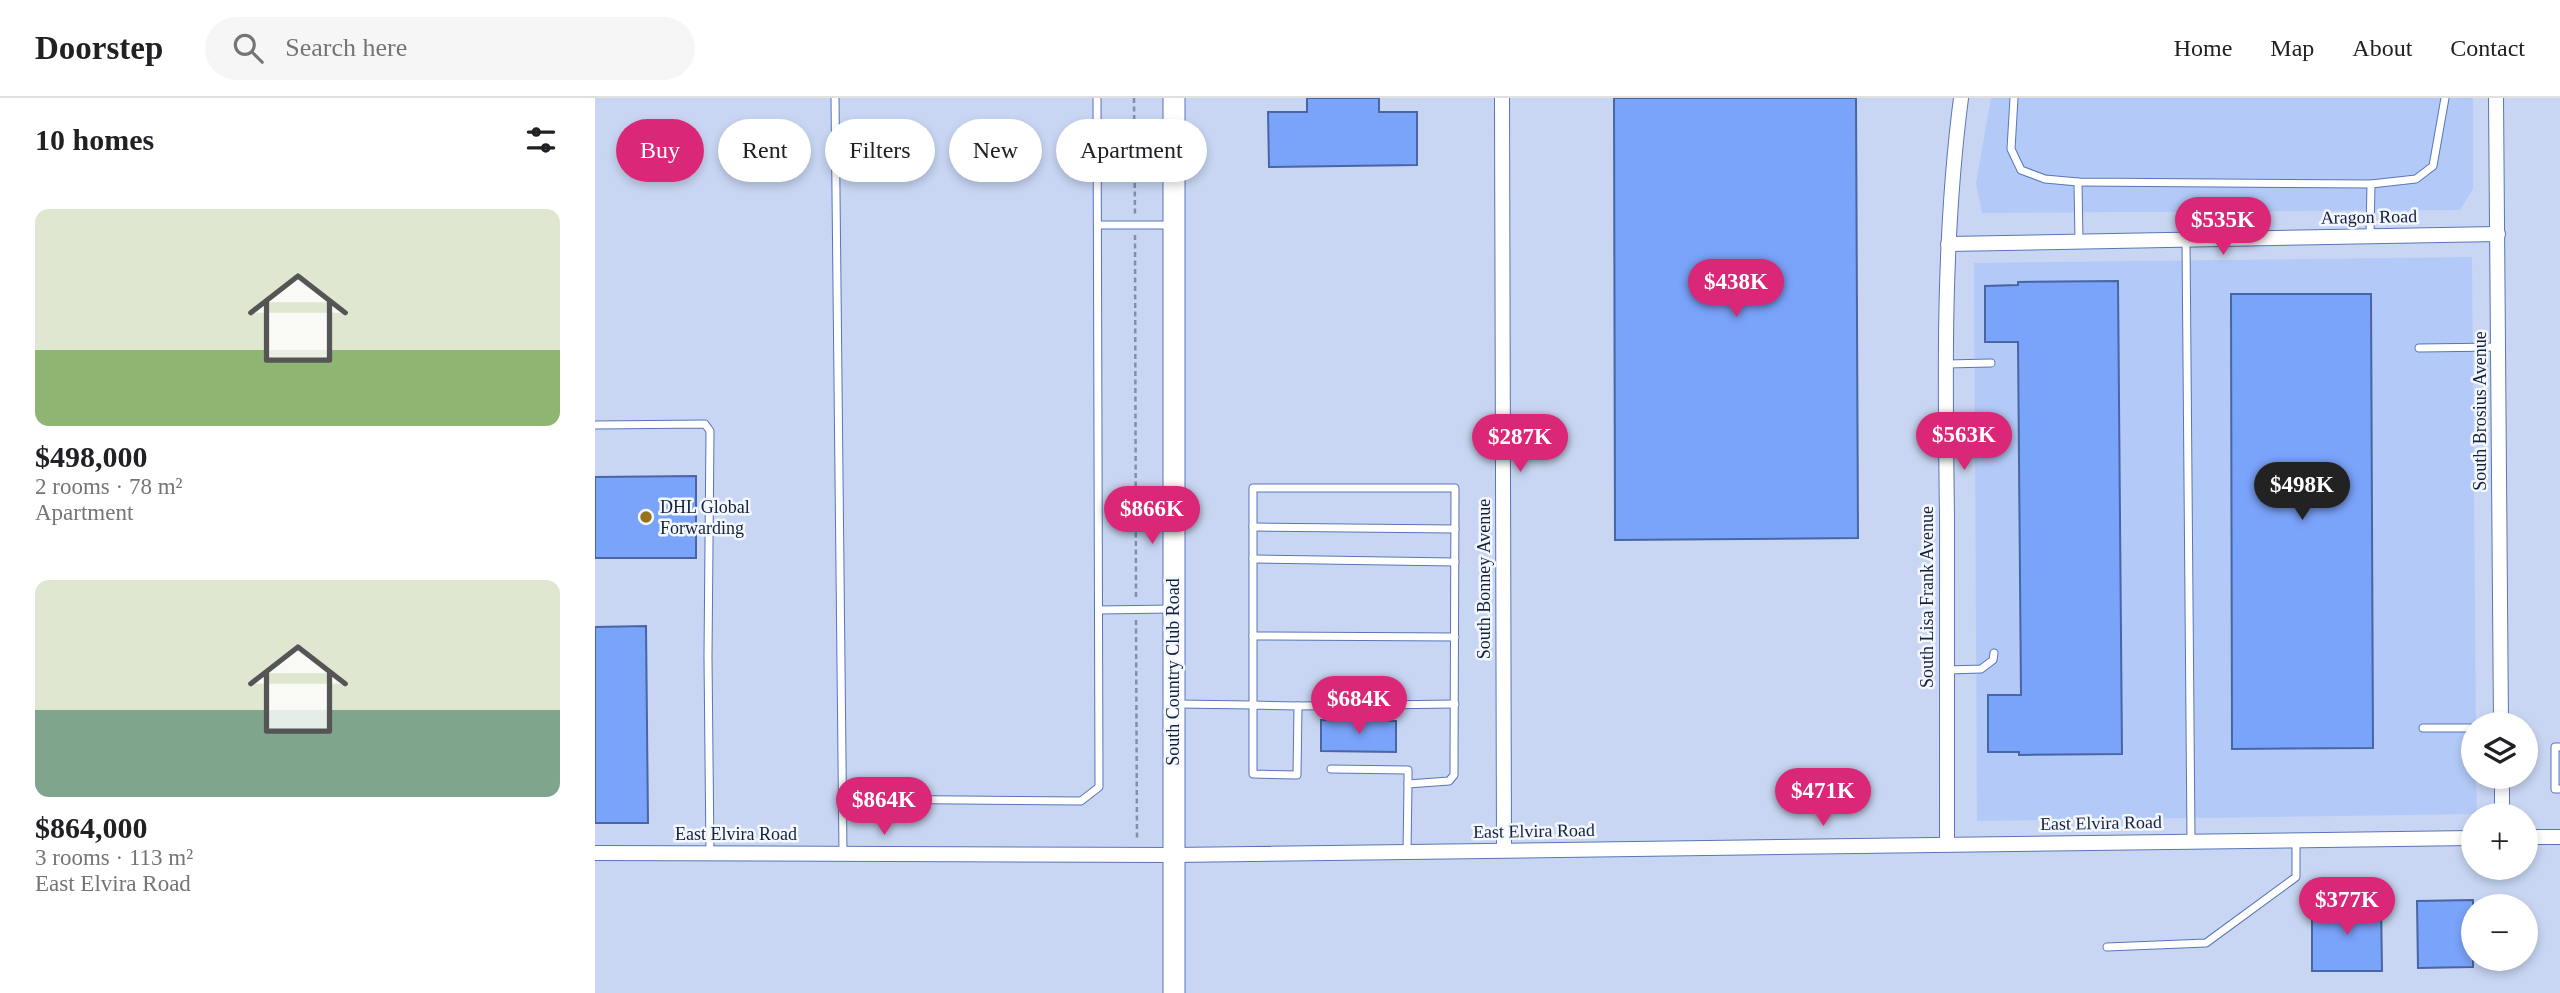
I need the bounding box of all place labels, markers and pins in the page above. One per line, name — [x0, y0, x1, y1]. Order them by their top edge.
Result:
pin: $535K — [2174, 198, 2272, 257]
pin: $438K — [1687, 260, 1785, 319]
pin: $563K — [1915, 412, 2013, 472]
pin: $287K — [1471, 414, 1569, 474]
pin: $498K — [2253, 462, 2351, 522]
pin: $866K — [1103, 486, 1201, 546]
place label: DHL Global Forwarding — [660, 497, 750, 538]
marker: DHL Global Forwarding — [638, 509, 654, 525]
pin: $684K — [1310, 676, 1408, 736]
pin: $471K — [1774, 768, 1872, 828]
pin: $864K — [835, 778, 933, 837]
pin: $377K — [2298, 878, 2396, 937]

